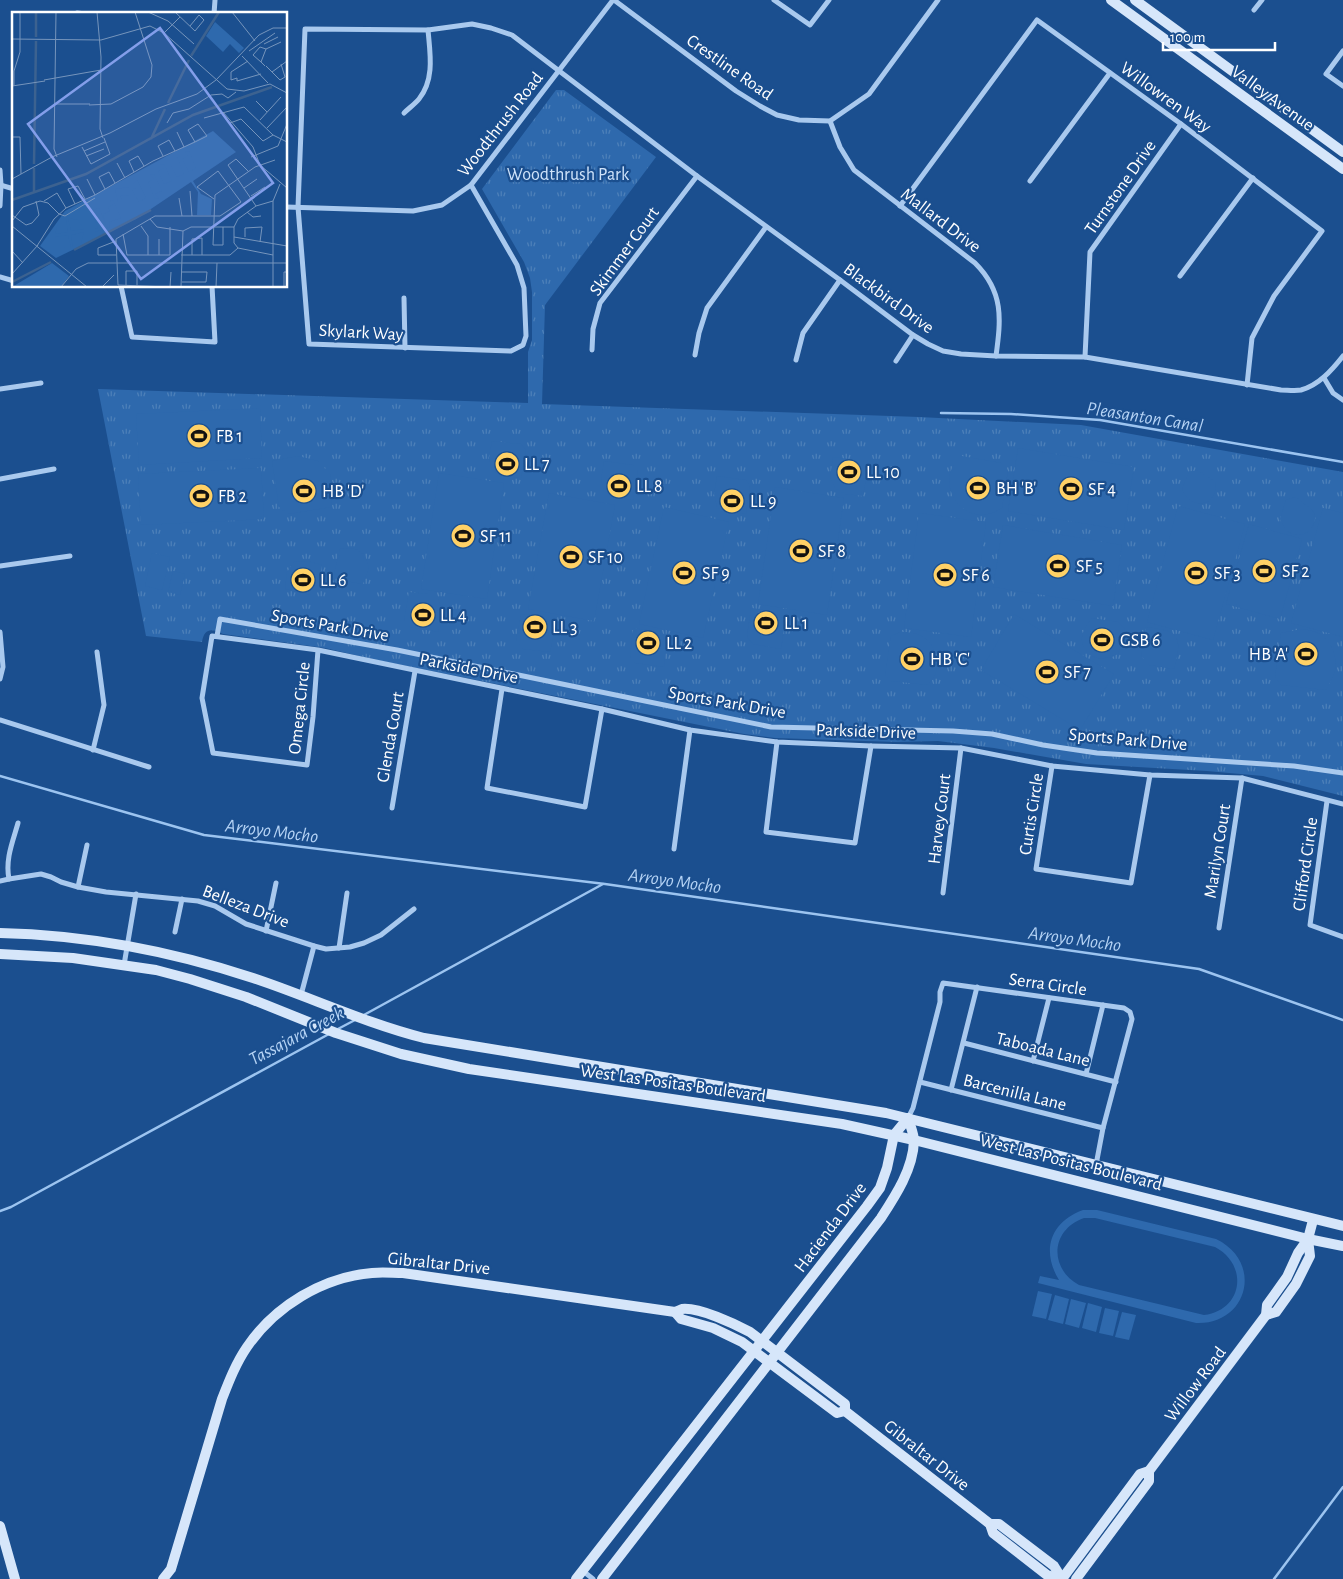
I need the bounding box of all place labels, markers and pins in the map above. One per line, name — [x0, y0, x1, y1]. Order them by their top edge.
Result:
sports icon: FB 1 — [186, 423, 212, 449]
place label: FB 1 — [216, 428, 243, 446]
sports icon: LL 7 — [494, 451, 520, 477]
place label: LL 7 — [524, 456, 549, 474]
sports icon: LL 10 — [836, 459, 862, 485]
place label: LL 10 — [866, 464, 900, 482]
sports icon: LL 8 — [606, 473, 632, 499]
sports icon: BH 'B' — [965, 475, 991, 501]
sports icon: SF 4 — [1058, 476, 1084, 502]
sports icon: HB 'D' — [291, 478, 317, 504]
place label: LL 8 — [636, 478, 662, 496]
place label: BH 'B' — [996, 480, 1036, 498]
place label: SF 4 — [1088, 481, 1116, 499]
sports icon: FB 2 — [188, 483, 214, 509]
place label: HB 'D' — [322, 483, 364, 501]
place label: FB 2 — [218, 488, 247, 506]
sports icon: LL 9 — [719, 488, 745, 514]
place label: LL 9 — [750, 493, 776, 511]
sports icon: SF 11 — [450, 523, 476, 549]
place label: SF 11 — [480, 528, 512, 546]
sports icon: SF 8 — [788, 538, 814, 564]
place label: SF 8 — [818, 543, 846, 561]
sports icon: SF 10 — [558, 544, 584, 570]
place label: SF 10 — [588, 549, 623, 567]
sports icon: SF 5 — [1045, 553, 1071, 579]
place label: SF 5 — [1076, 558, 1103, 576]
sports icon: SF 2 — [1251, 558, 1277, 584]
sports icon: SF 9 — [671, 560, 697, 586]
sports icon: SF 3 — [1183, 560, 1209, 586]
sports icon: SF 6 — [932, 562, 958, 588]
place label: SF 2 — [1282, 563, 1309, 581]
place label: SF 9 — [702, 565, 730, 583]
place label: SF 3 — [1214, 565, 1241, 583]
sports icon: LL 6 — [290, 567, 316, 593]
place label: SF 6 — [962, 567, 990, 585]
place label: LL 6 — [320, 572, 346, 590]
sports icon: LL 4 — [410, 602, 436, 628]
place label: LL 4 — [440, 607, 467, 625]
sports icon: LL 1 — [753, 610, 779, 636]
sports icon: LL 3 — [522, 614, 548, 640]
place label: LL 1 — [784, 615, 808, 633]
place label: LL 3 — [552, 619, 577, 637]
sports icon: GSB 6 — [1089, 627, 1115, 653]
sports icon: LL 2 — [635, 630, 661, 656]
place label: GSB 6 — [1120, 632, 1160, 650]
place label: LL 2 — [666, 635, 692, 653]
sports icon: HB 'A' — [1293, 641, 1319, 667]
sports icon: HB 'C' — [899, 646, 925, 672]
place label: HB 'A' — [1249, 646, 1288, 664]
place label: HB 'C' — [930, 651, 970, 669]
sports icon: SF 7 — [1034, 659, 1060, 685]
place label: SF 7 — [1064, 664, 1091, 682]

